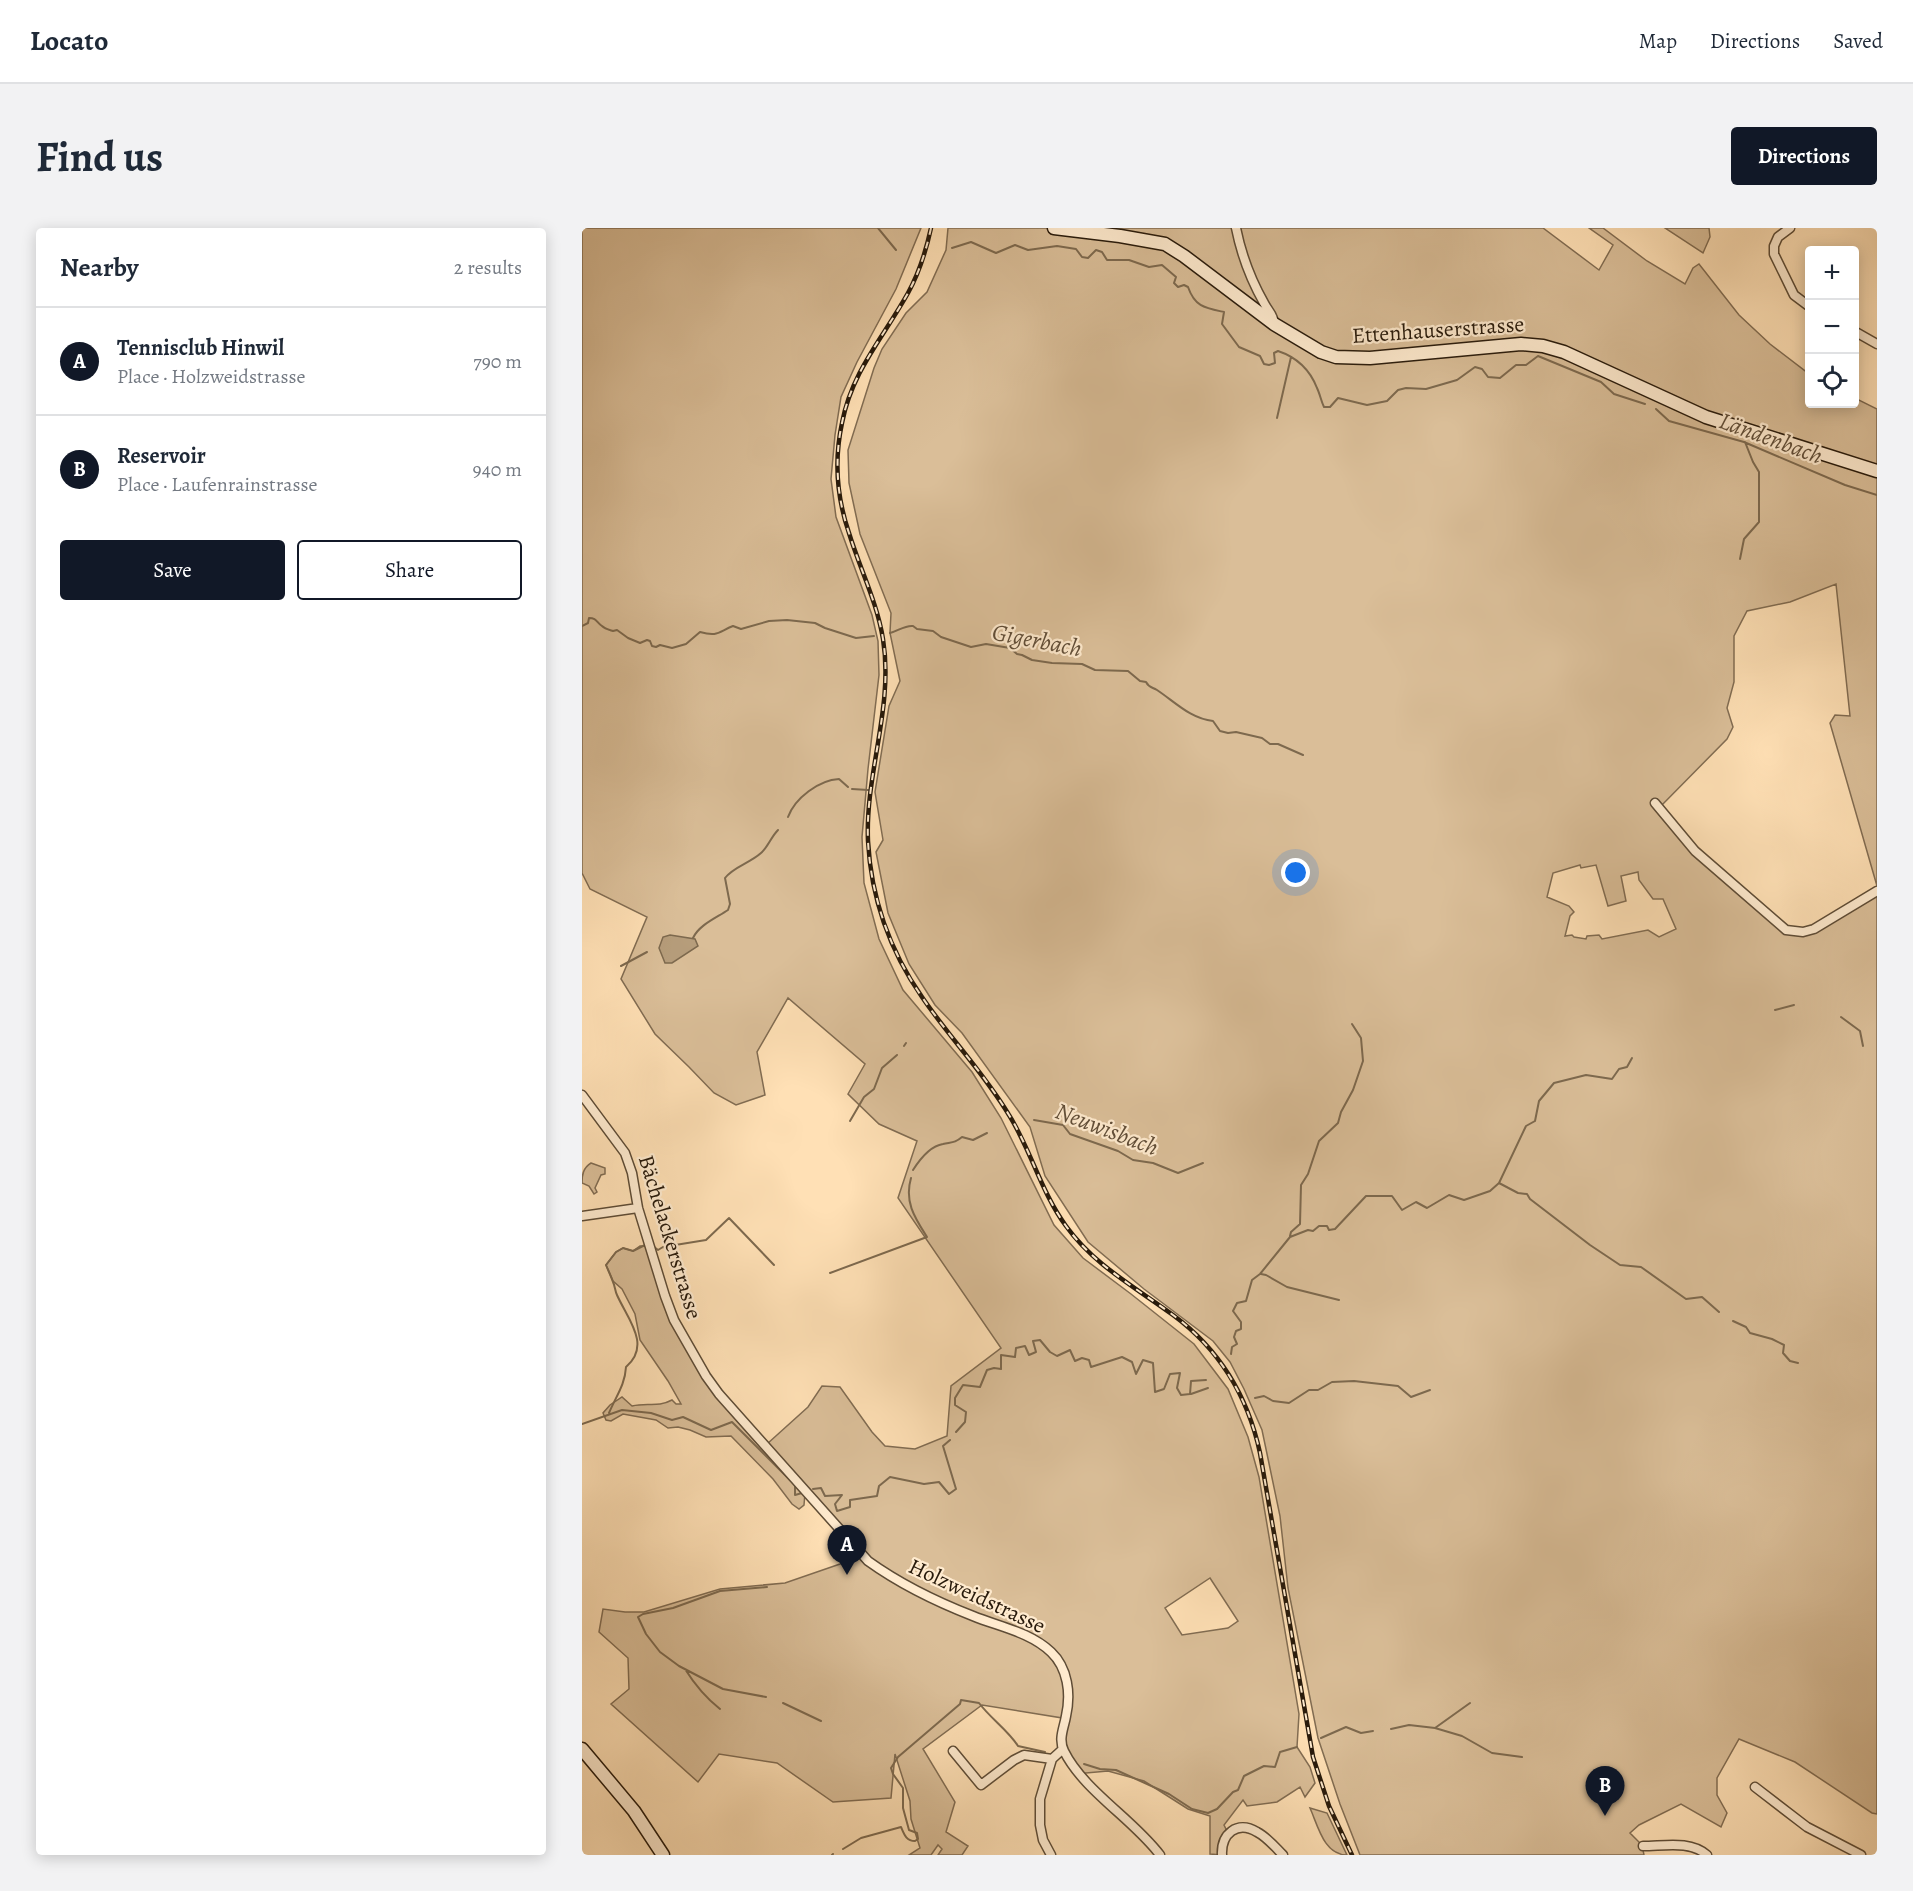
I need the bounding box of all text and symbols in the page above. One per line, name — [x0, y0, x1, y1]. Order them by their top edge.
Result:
text: Locato — [30, 22, 108, 60]
text: Map — [1639, 27, 1677, 55]
text: Directions — [1710, 27, 1800, 55]
text: Saved — [1833, 27, 1883, 55]
button: Directions — [1731, 127, 1877, 185]
text: Find us — [36, 128, 163, 185]
map controls — [1805, 246, 1859, 408]
button: + — [1805, 246, 1859, 300]
text: Nearby — [60, 250, 139, 285]
text: 2 results — [454, 254, 522, 281]
button: − — [1805, 300, 1859, 354]
street label: Ettenhauserstrasse — [1351, 309, 1525, 351]
text: Tennisclub Hinwil — [117, 333, 284, 363]
text: A — [73, 348, 86, 375]
text: 790 m — [473, 348, 522, 375]
button: locate — [1805, 354, 1859, 408]
text: Place · Holzweidstrasse — [117, 363, 306, 390]
water label: Ländenbach — [1715, 404, 1827, 472]
text: Reservoir — [117, 441, 206, 471]
text: B — [73, 456, 86, 483]
text: 940 m — [473, 456, 522, 483]
text: Place · Laufenrainstrasse — [117, 471, 318, 498]
button: Save — [60, 540, 285, 600]
button: Share — [297, 540, 522, 600]
water label: Gigerbach — [989, 616, 1085, 664]
your location — [1281, 858, 1310, 887]
water label: Neuwisbach — [1051, 1095, 1163, 1163]
street label: Bächelackerstrasse — [631, 1151, 709, 1323]
pin: A — [828, 1526, 866, 1575]
street label: Holzweidstrasse — [904, 1551, 1050, 1641]
pin: B — [1586, 1766, 1624, 1816]

